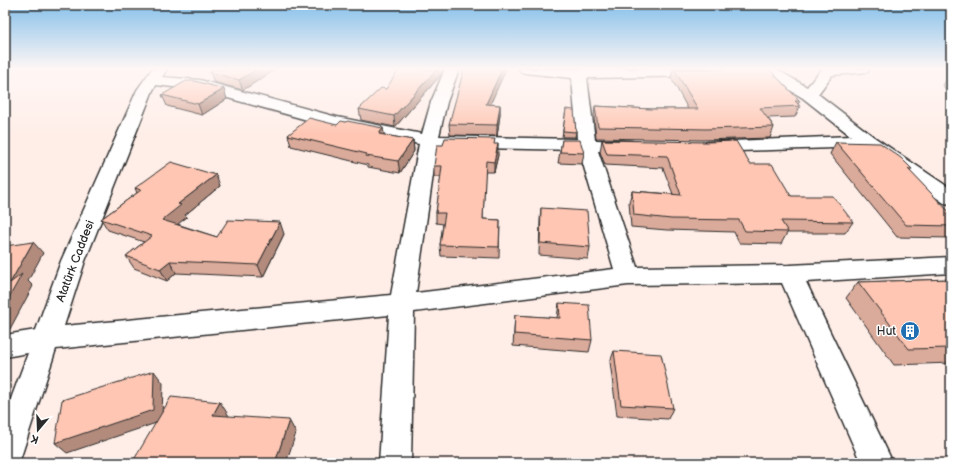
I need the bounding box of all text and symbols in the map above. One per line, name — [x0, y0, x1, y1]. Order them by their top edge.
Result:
street label: Atatürk Caddesi — [53, 218, 98, 304]
building icon: Hut — [899, 320, 921, 342]
place label: Hut — [877, 324, 896, 339]
north arrow — [18, 410, 58, 450]
text: K — [29, 431, 41, 446]

